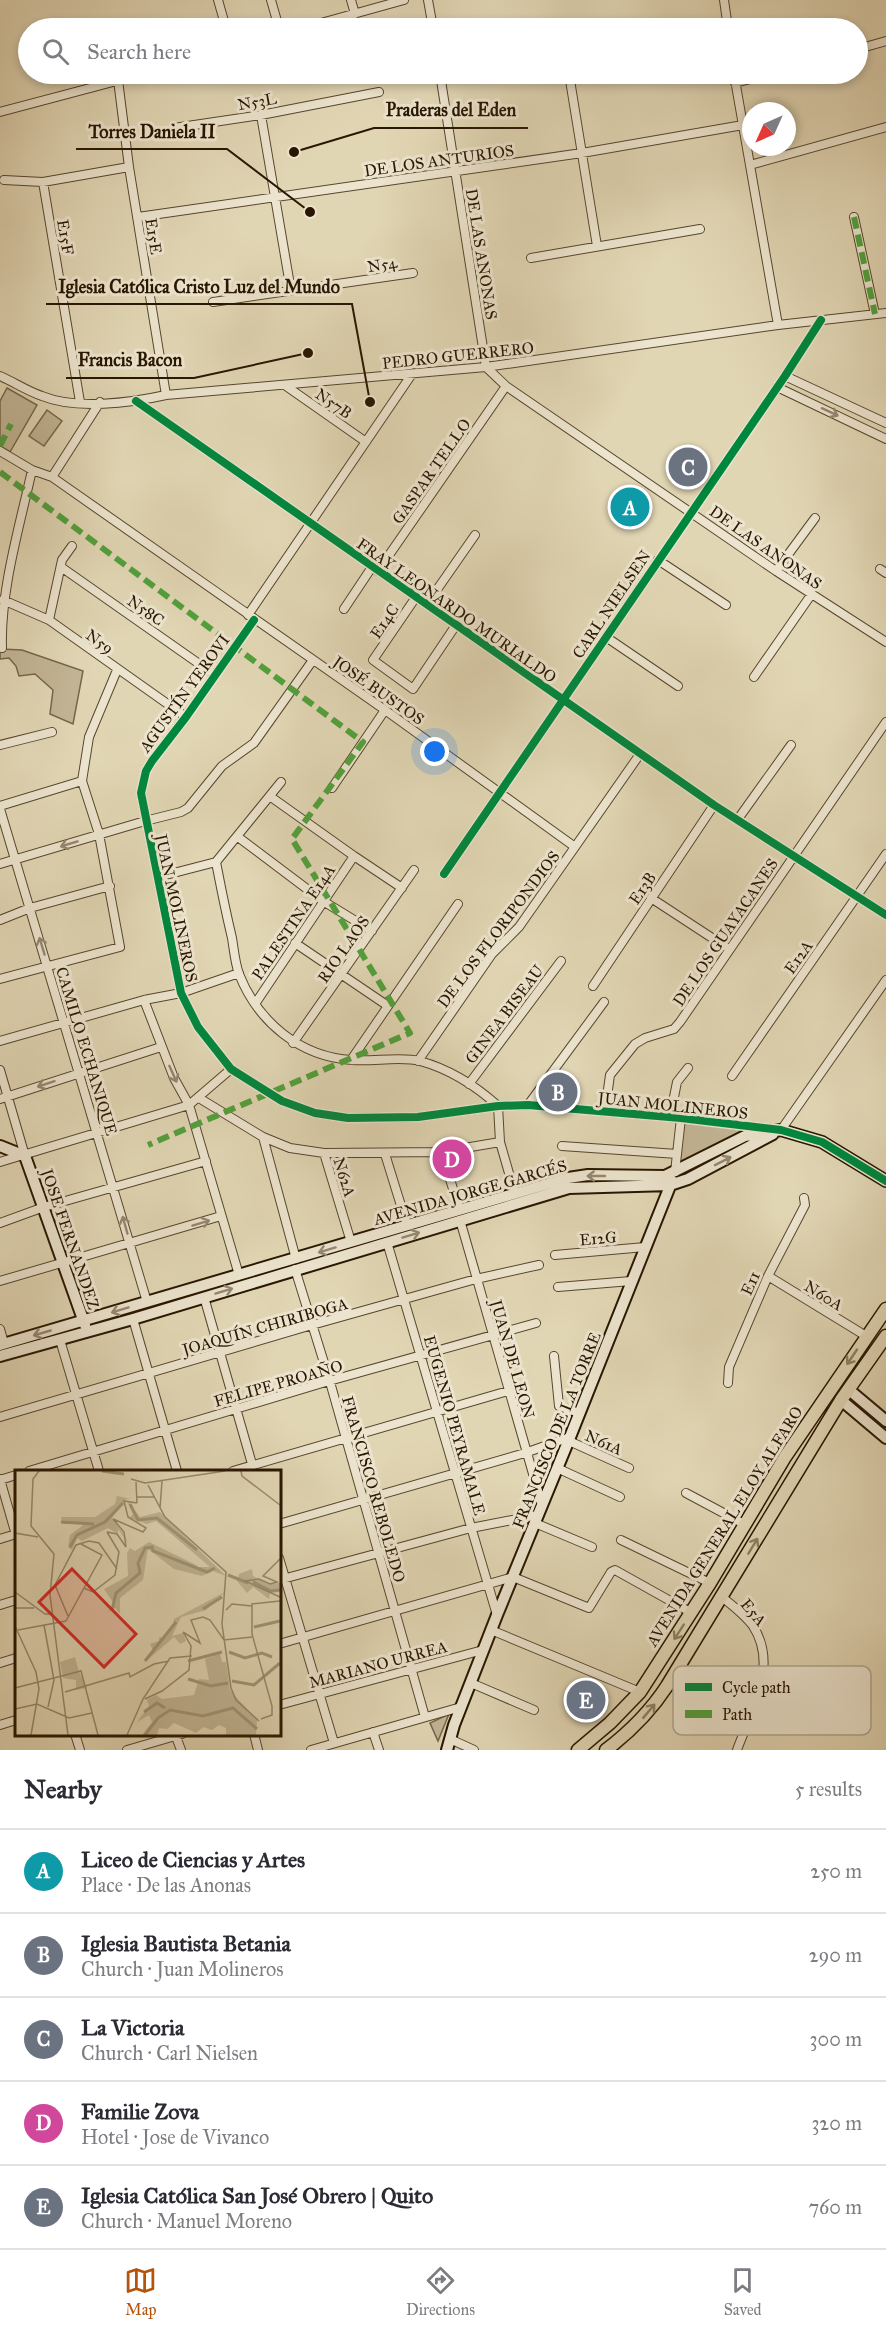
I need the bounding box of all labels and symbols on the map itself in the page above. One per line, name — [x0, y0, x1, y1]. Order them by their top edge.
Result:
street label: N53L — [236, 89, 278, 114]
callout: Praderas del Eden — [374, 92, 528, 128]
text: Praderas del Eden — [386, 99, 516, 121]
north arrow — [742, 102, 796, 156]
callout: Torres Daniela II — [76, 113, 227, 149]
text: Torres Daniela II — [88, 121, 216, 143]
street label: DE LOS ANTURIOS — [363, 141, 515, 180]
street label: DE LAS ANONAS — [462, 187, 501, 321]
street label: E15E — [141, 217, 166, 256]
street label: E15F — [53, 218, 78, 257]
street label: N54 — [366, 253, 399, 276]
callout: Iglesia Católica Cristo Luz del Mundo — [46, 268, 352, 304]
text: Iglesia Católica Cristo Luz del Mundo — [58, 276, 340, 299]
street label: PEDRO GUERRERO — [381, 338, 535, 373]
callout: Francis Bacon — [66, 342, 194, 378]
text: Francis Bacon — [78, 349, 182, 371]
street label: N57B — [312, 384, 356, 423]
one-way arrow — [820, 407, 838, 419]
street label: GASPAR TELLO — [388, 415, 475, 528]
pin: C — [668, 444, 708, 490]
pin: A — [610, 484, 650, 530]
street label: DE LAS ANONAS — [706, 502, 826, 593]
street label: FRAY LEONARDO MURIALDO — [353, 534, 560, 687]
street label: CARL NIELSEN — [568, 546, 655, 662]
street label: N58C — [124, 591, 168, 630]
street label: E14C — [366, 600, 403, 642]
street label: N59 — [82, 625, 117, 658]
street label: AGUSTÍN YEROVI — [133, 629, 234, 757]
street label: JOSÉ BUSTOS — [327, 649, 429, 730]
your location — [420, 737, 449, 766]
street label: JUAN MOLINEROS — [150, 830, 201, 984]
one-way arrow — [60, 839, 79, 850]
street label: DE LOS FLORIPONDIOS — [433, 847, 564, 1012]
street label: DE LOS GUAYACANES — [669, 855, 782, 1010]
street label: PALESTINA E14A — [248, 861, 339, 984]
street label: E13B — [625, 869, 660, 908]
street label: RIO LAOS — [313, 912, 373, 987]
one-way arrow — [36, 937, 47, 956]
street label: E12A — [780, 937, 817, 978]
street label: GINEA BISEAU — [461, 961, 548, 1067]
street label: CAMILO ECHANIQUE — [52, 965, 121, 1138]
one-way arrow — [168, 1065, 179, 1083]
pin: B — [538, 1070, 578, 1114]
one-way arrow — [37, 1080, 56, 1091]
street label: JUAN MOLINEROS — [595, 1088, 749, 1124]
pin: D — [432, 1136, 472, 1182]
street label: N62A — [330, 1155, 360, 1199]
street label: AVENIDA JORGE GARCÉS — [371, 1155, 569, 1229]
one-way arrow — [713, 1155, 731, 1166]
street label: JOSE FERNANDEZ — [36, 1164, 104, 1312]
one-way arrow — [586, 1170, 606, 1182]
one-way arrow — [119, 1216, 130, 1235]
one-way arrow — [191, 1217, 210, 1228]
street label: E12G — [579, 1227, 618, 1250]
one-way arrow — [401, 1229, 420, 1240]
one-way arrow — [318, 1245, 337, 1256]
street label: E11 — [737, 1268, 764, 1298]
street label: N60A — [801, 1276, 847, 1315]
one-way arrow — [214, 1285, 233, 1296]
street label: JOAQUÍN CHIRIBOGA — [178, 1292, 351, 1361]
street label: JUAN DE LEON — [485, 1296, 539, 1421]
one-way arrow — [111, 1305, 130, 1316]
one-way arrow — [33, 1327, 52, 1339]
street label: FRANCISCO DE LA TORRE — [508, 1329, 605, 1531]
street label: EUGENIO PEYRAMALE — [420, 1333, 489, 1517]
one-way arrow — [846, 1348, 858, 1364]
street label: FELIPE PROAÑO — [211, 1355, 345, 1411]
street label: FRANCISCO REBOLEDO — [338, 1394, 409, 1584]
street label: AVENIDA GENERAL ELOY ALFARO — [642, 1403, 807, 1651]
street label: N61A — [582, 1426, 626, 1459]
inset map — [15, 1470, 280, 1735]
one-way arrow — [747, 1538, 759, 1555]
street label: E5A — [737, 1595, 771, 1630]
one-way arrow — [672, 1624, 685, 1641]
street label: MARIANO URREA — [307, 1637, 450, 1692]
legend — [673, 1666, 871, 1735]
pin: E — [566, 1678, 606, 1722]
text: Cycle path — [722, 1678, 791, 1697]
one-way arrow — [642, 1704, 656, 1719]
text: Path — [722, 1705, 752, 1724]

